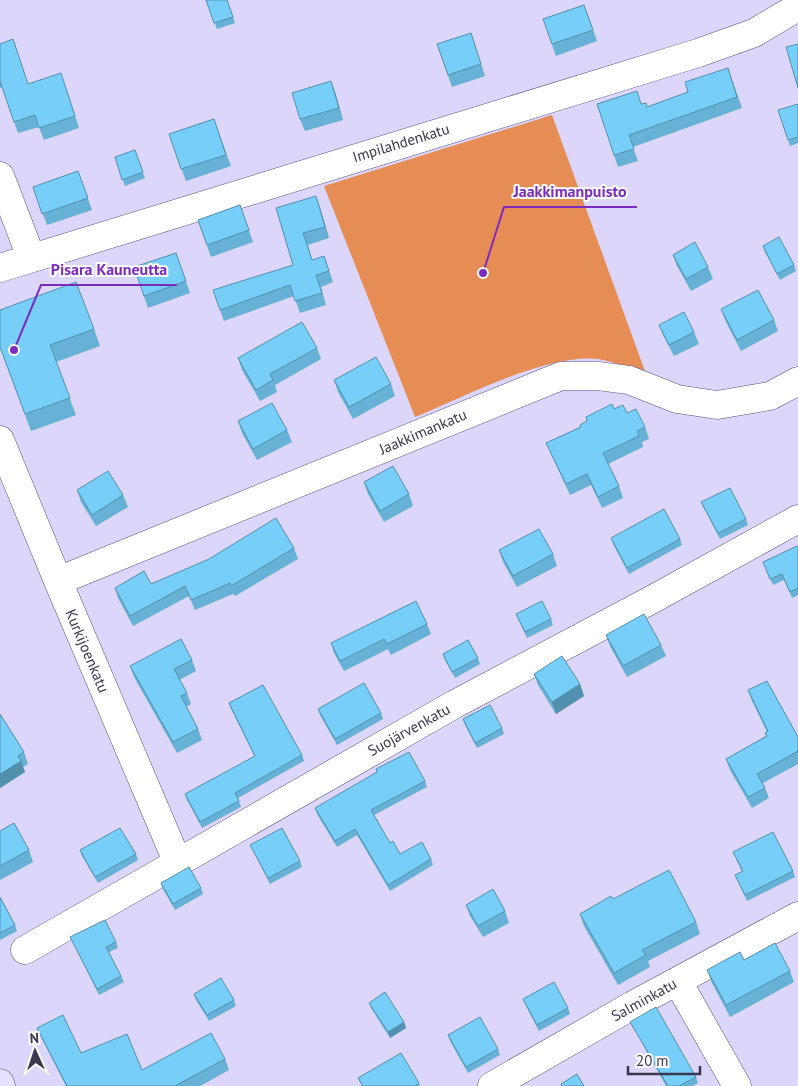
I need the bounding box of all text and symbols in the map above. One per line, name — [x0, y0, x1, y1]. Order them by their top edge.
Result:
street label: Impilahdenkatu — [350, 119, 452, 166]
callout: Jaakkimanpuisto — [504, 176, 637, 207]
text: Jaakkimanpuisto — [512, 181, 627, 201]
callout: Pisara Kauneutta — [41, 254, 177, 285]
text: Pisara Kauneutta — [51, 259, 167, 279]
street label: Jaakkimankatu — [375, 405, 469, 459]
street label: Kurkijoenkatu — [61, 606, 114, 695]
street label: Suojärvenkatu — [364, 699, 453, 760]
street label: Salminkatu — [608, 974, 680, 1025]
north arrow — [10, 1026, 60, 1076]
text: N — [29, 1029, 39, 1047]
scale bar — [628, 1044, 700, 1076]
text: 20 m — [636, 1051, 669, 1070]

